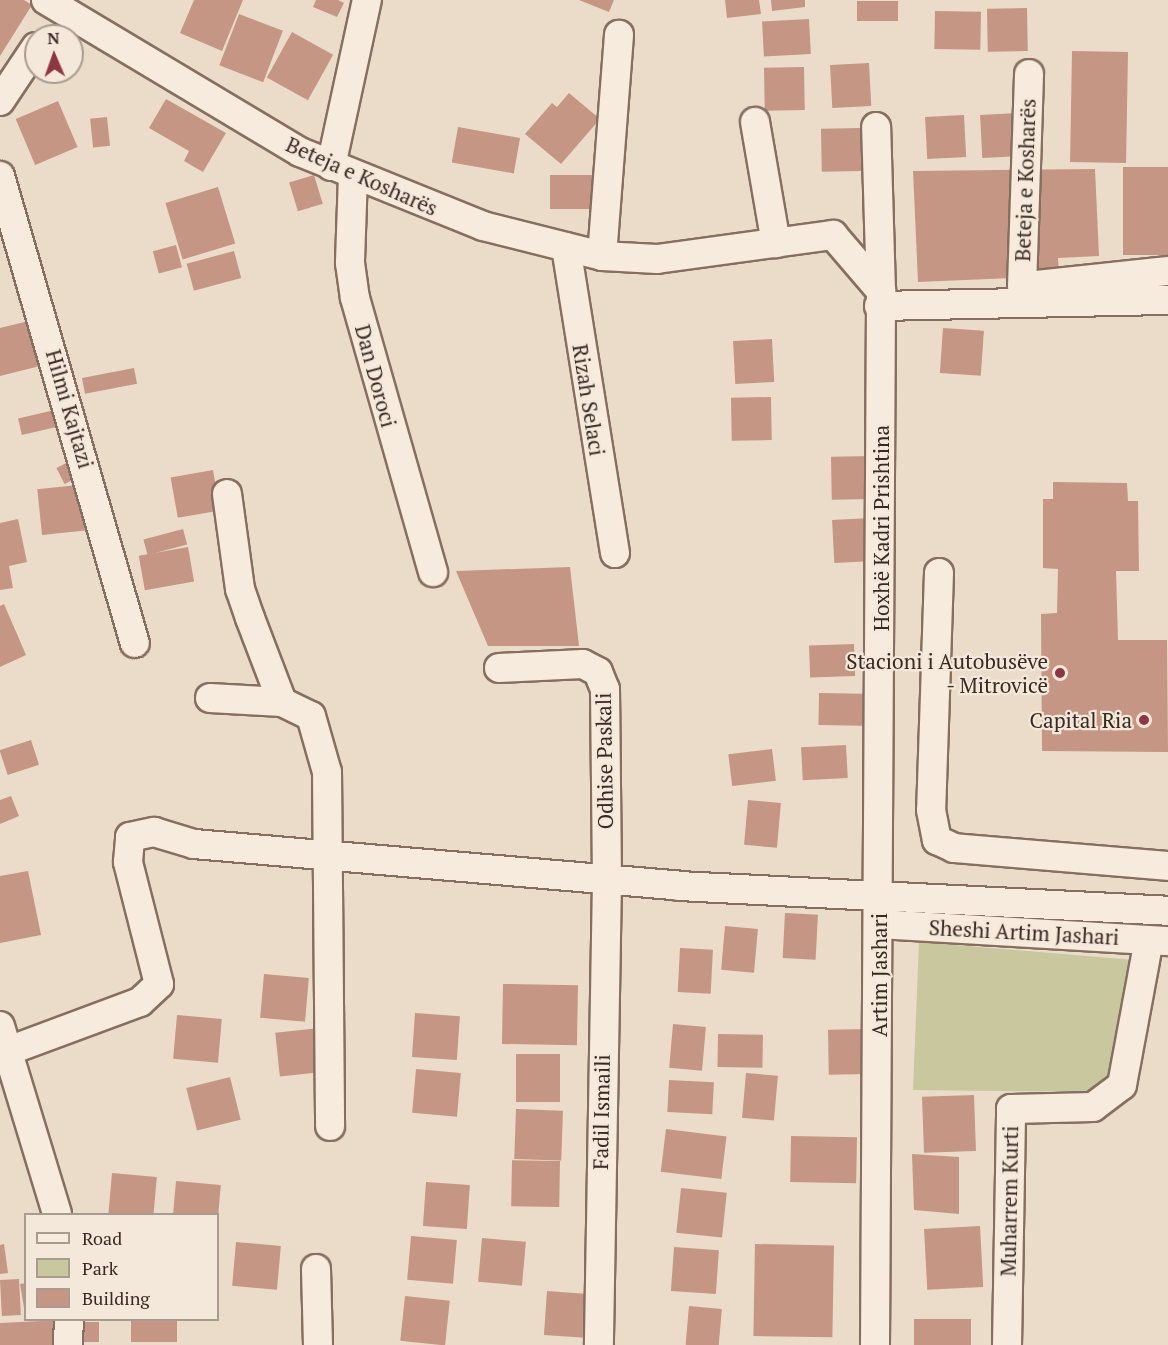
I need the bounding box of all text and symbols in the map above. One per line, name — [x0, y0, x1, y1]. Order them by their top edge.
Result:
north arrow — [24, 24, 84, 84]
text: N — [47, 27, 60, 49]
street label: Beteja e Kosharës — [1010, 98, 1040, 262]
street label: Beteja e Kosharës — [282, 131, 442, 221]
street label: Dan Doroci — [350, 322, 402, 430]
street label: Rizah Selaci — [568, 342, 610, 458]
street label: Hilmi Kajtazi — [41, 347, 99, 471]
street label: Hoxhë Kadri Prishtina — [868, 425, 894, 631]
place label: Stacioni i Autobusëve - Mitrovicë — [846, 648, 1048, 698]
marker: Stacioni i Autobusëve - Mitrovicë — [1053, 666, 1067, 680]
street label: Odhise Paskali — [590, 692, 618, 830]
place label: Capital Ria — [1030, 707, 1132, 733]
marker: Capital Ria — [1137, 713, 1151, 727]
street label: Artim Jashari — [866, 913, 892, 1037]
street label: Sheshi Artim Jashari — [928, 914, 1120, 950]
street label: Fadil Ismaili — [587, 1054, 615, 1170]
street label: Muharrem Kurti — [995, 1125, 1023, 1277]
legend — [24, 1213, 219, 1321]
text: Road — [82, 1226, 122, 1250]
text: Park — [82, 1256, 118, 1280]
text: Building — [82, 1286, 150, 1310]

